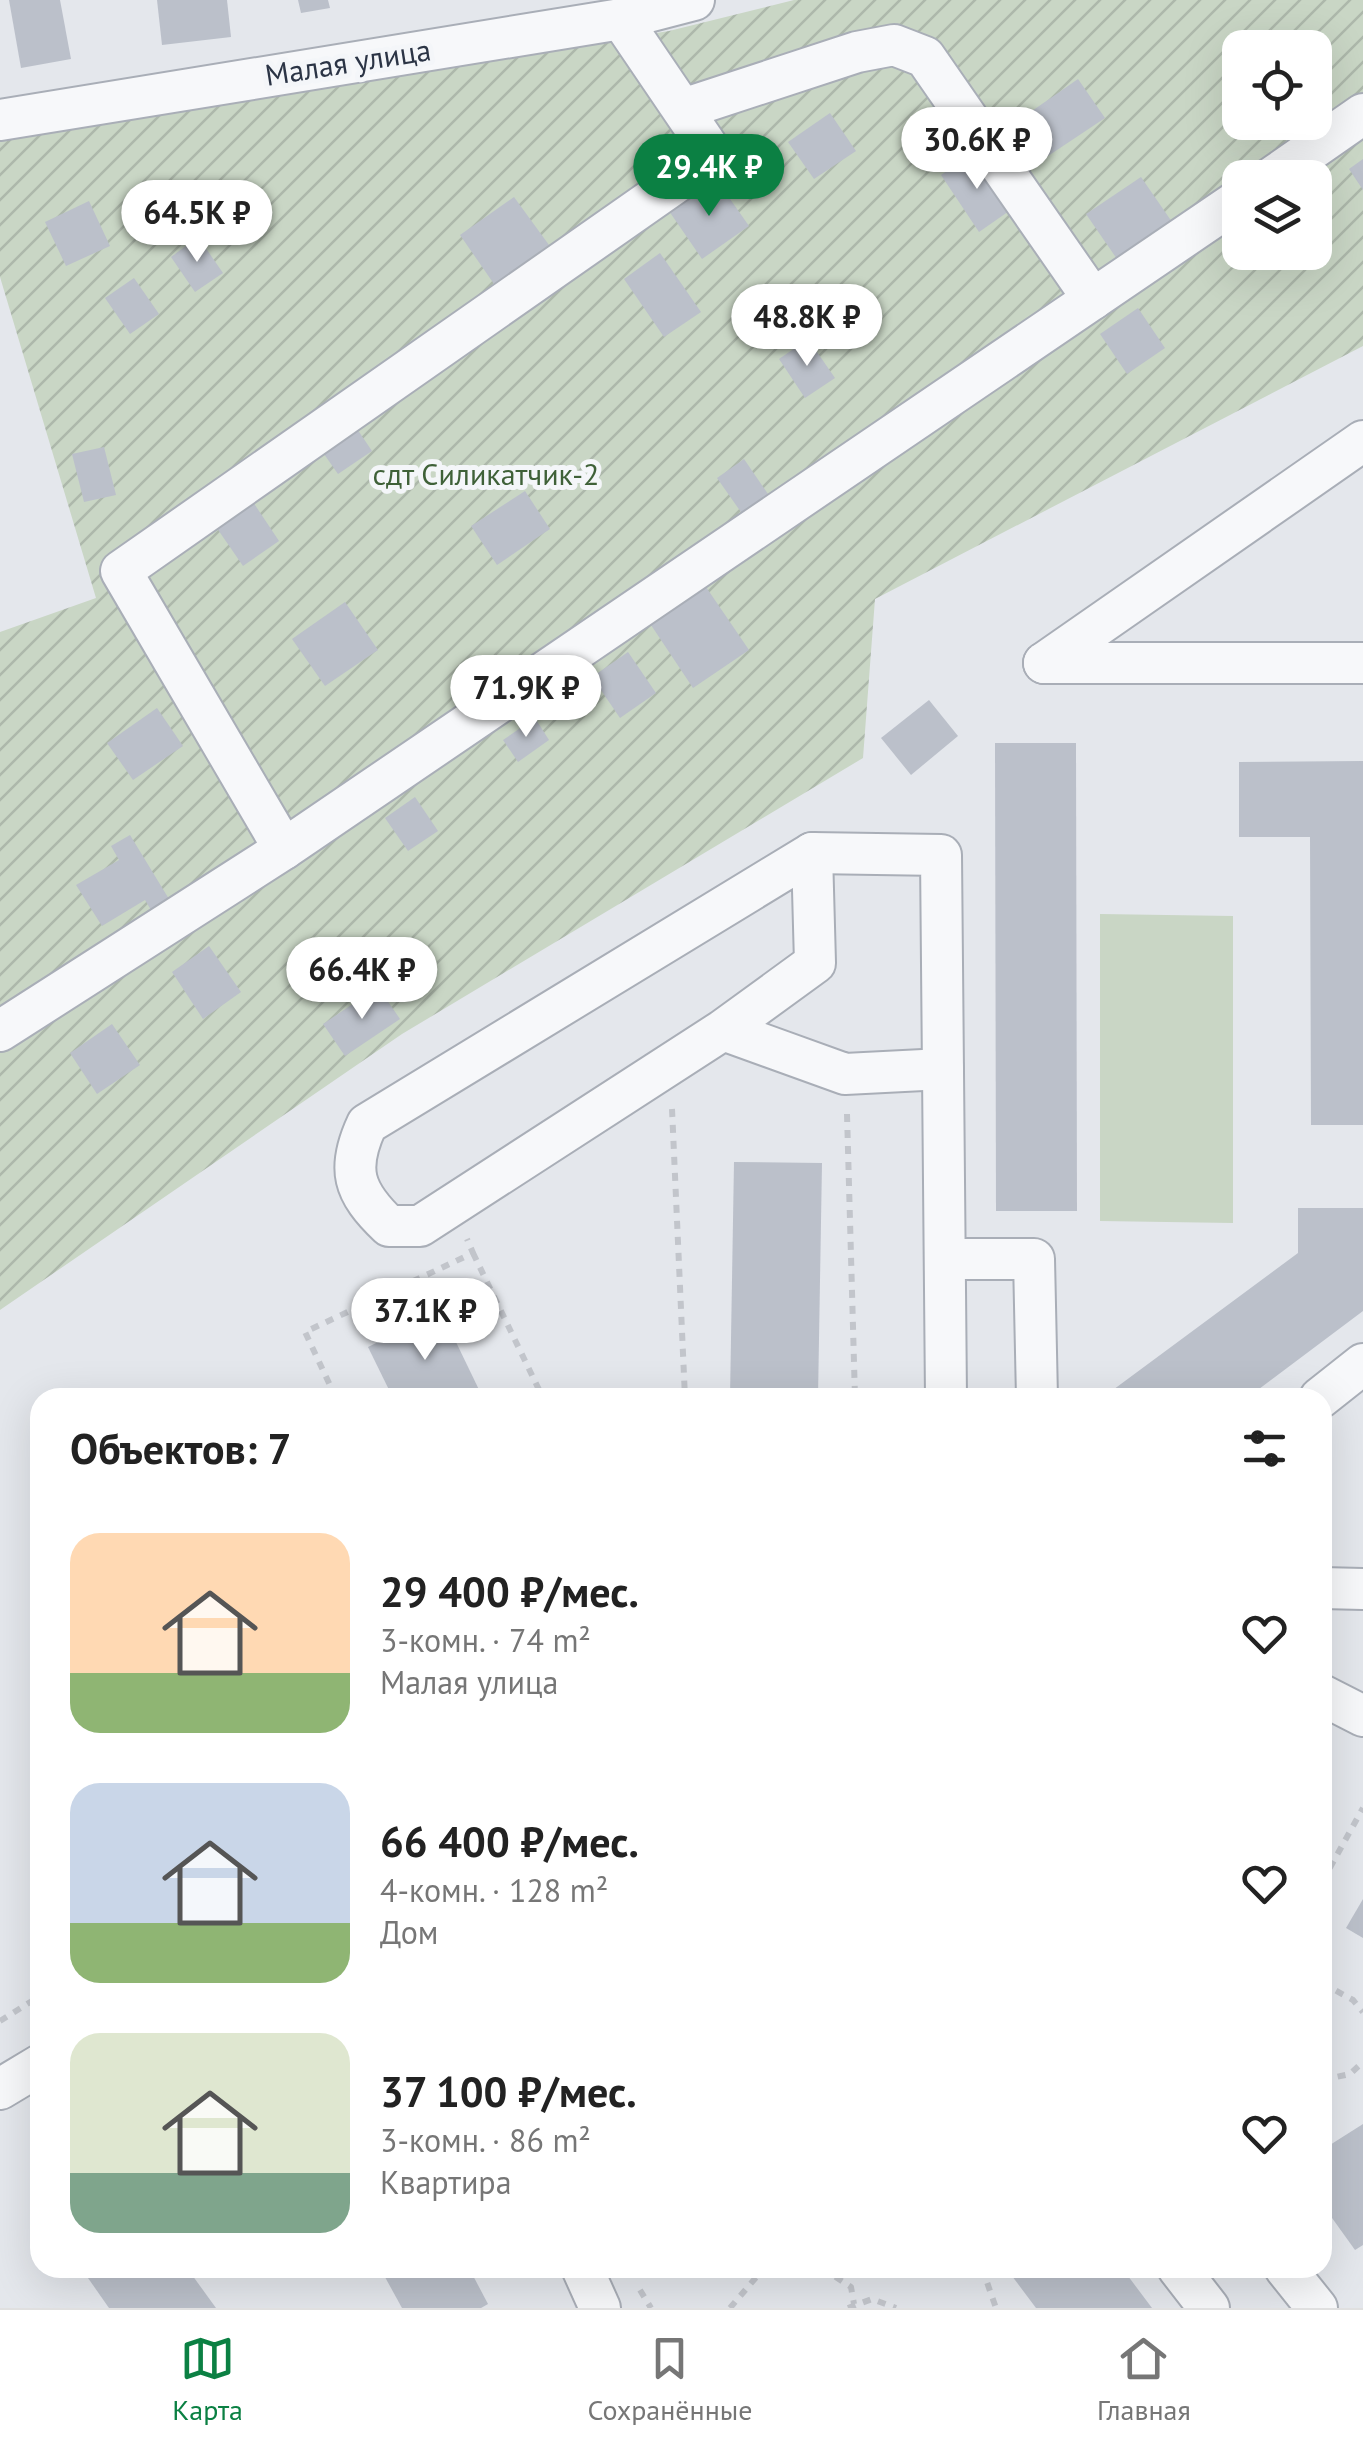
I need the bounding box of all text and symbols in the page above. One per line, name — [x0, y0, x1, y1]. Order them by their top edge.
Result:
street label: Малая улица — [262, 29, 433, 94]
map controls — [1222, 30, 1332, 270]
button: locate — [1222, 30, 1332, 140]
pin: 30.6K ₽ — [885, 107, 1069, 192]
text: 30.6K ₽ — [923, 118, 1031, 160]
pin: 29.4K ₽ — [617, 134, 801, 219]
text: 29.4K ₽ — [655, 145, 763, 187]
button: layers — [1222, 160, 1332, 270]
pin: 64.5K ₽ — [105, 180, 289, 265]
text: 64.5K ₽ — [143, 191, 251, 233]
pin: 48.8K ₽ — [715, 284, 899, 369]
text: 48.8K ₽ — [753, 295, 861, 337]
park label: сдт Силикатчик-2 — [373, 454, 599, 493]
pin: 71.9K ₽ — [434, 655, 618, 740]
text: 71.9K ₽ — [472, 666, 580, 708]
pin: 66.4K ₽ — [270, 937, 454, 1022]
text: 66.4K ₽ — [308, 948, 416, 990]
pin: 37.1K ₽ — [333, 1278, 517, 1363]
text: 37.1K ₽ — [373, 1289, 477, 1331]
text: Объектов: 7 — [70, 1421, 291, 1476]
icon: filters — [1237, 1421, 1292, 1476]
text: 29 400 ₽/мес. — [380, 1564, 639, 1619]
icon: home — [150, 1573, 270, 1693]
icon: heart — [1237, 1606, 1292, 1661]
text: 3-комн. · 74 m² — [380, 1619, 591, 1661]
text: Малая улица — [380, 1661, 558, 1703]
text: 66 400 ₽/мес. — [380, 1814, 639, 1869]
icon: home — [150, 1823, 270, 1943]
icon: heart — [1237, 1856, 1292, 1911]
text: 4-комн. · 128 m² — [380, 1869, 608, 1911]
text: Дом — [380, 1911, 438, 1953]
text: 37 100 ₽/мес. — [380, 2064, 637, 2119]
icon: home — [150, 2073, 270, 2193]
icon: heart — [1237, 2106, 1292, 2161]
text: 3-комн. · 86 m² — [380, 2119, 591, 2161]
text: Квартира — [380, 2161, 512, 2203]
tab: Карта — [172, 2331, 243, 2428]
tab: Сохранённые — [587, 2331, 753, 2428]
tab: Главная — [1097, 2331, 1191, 2428]

